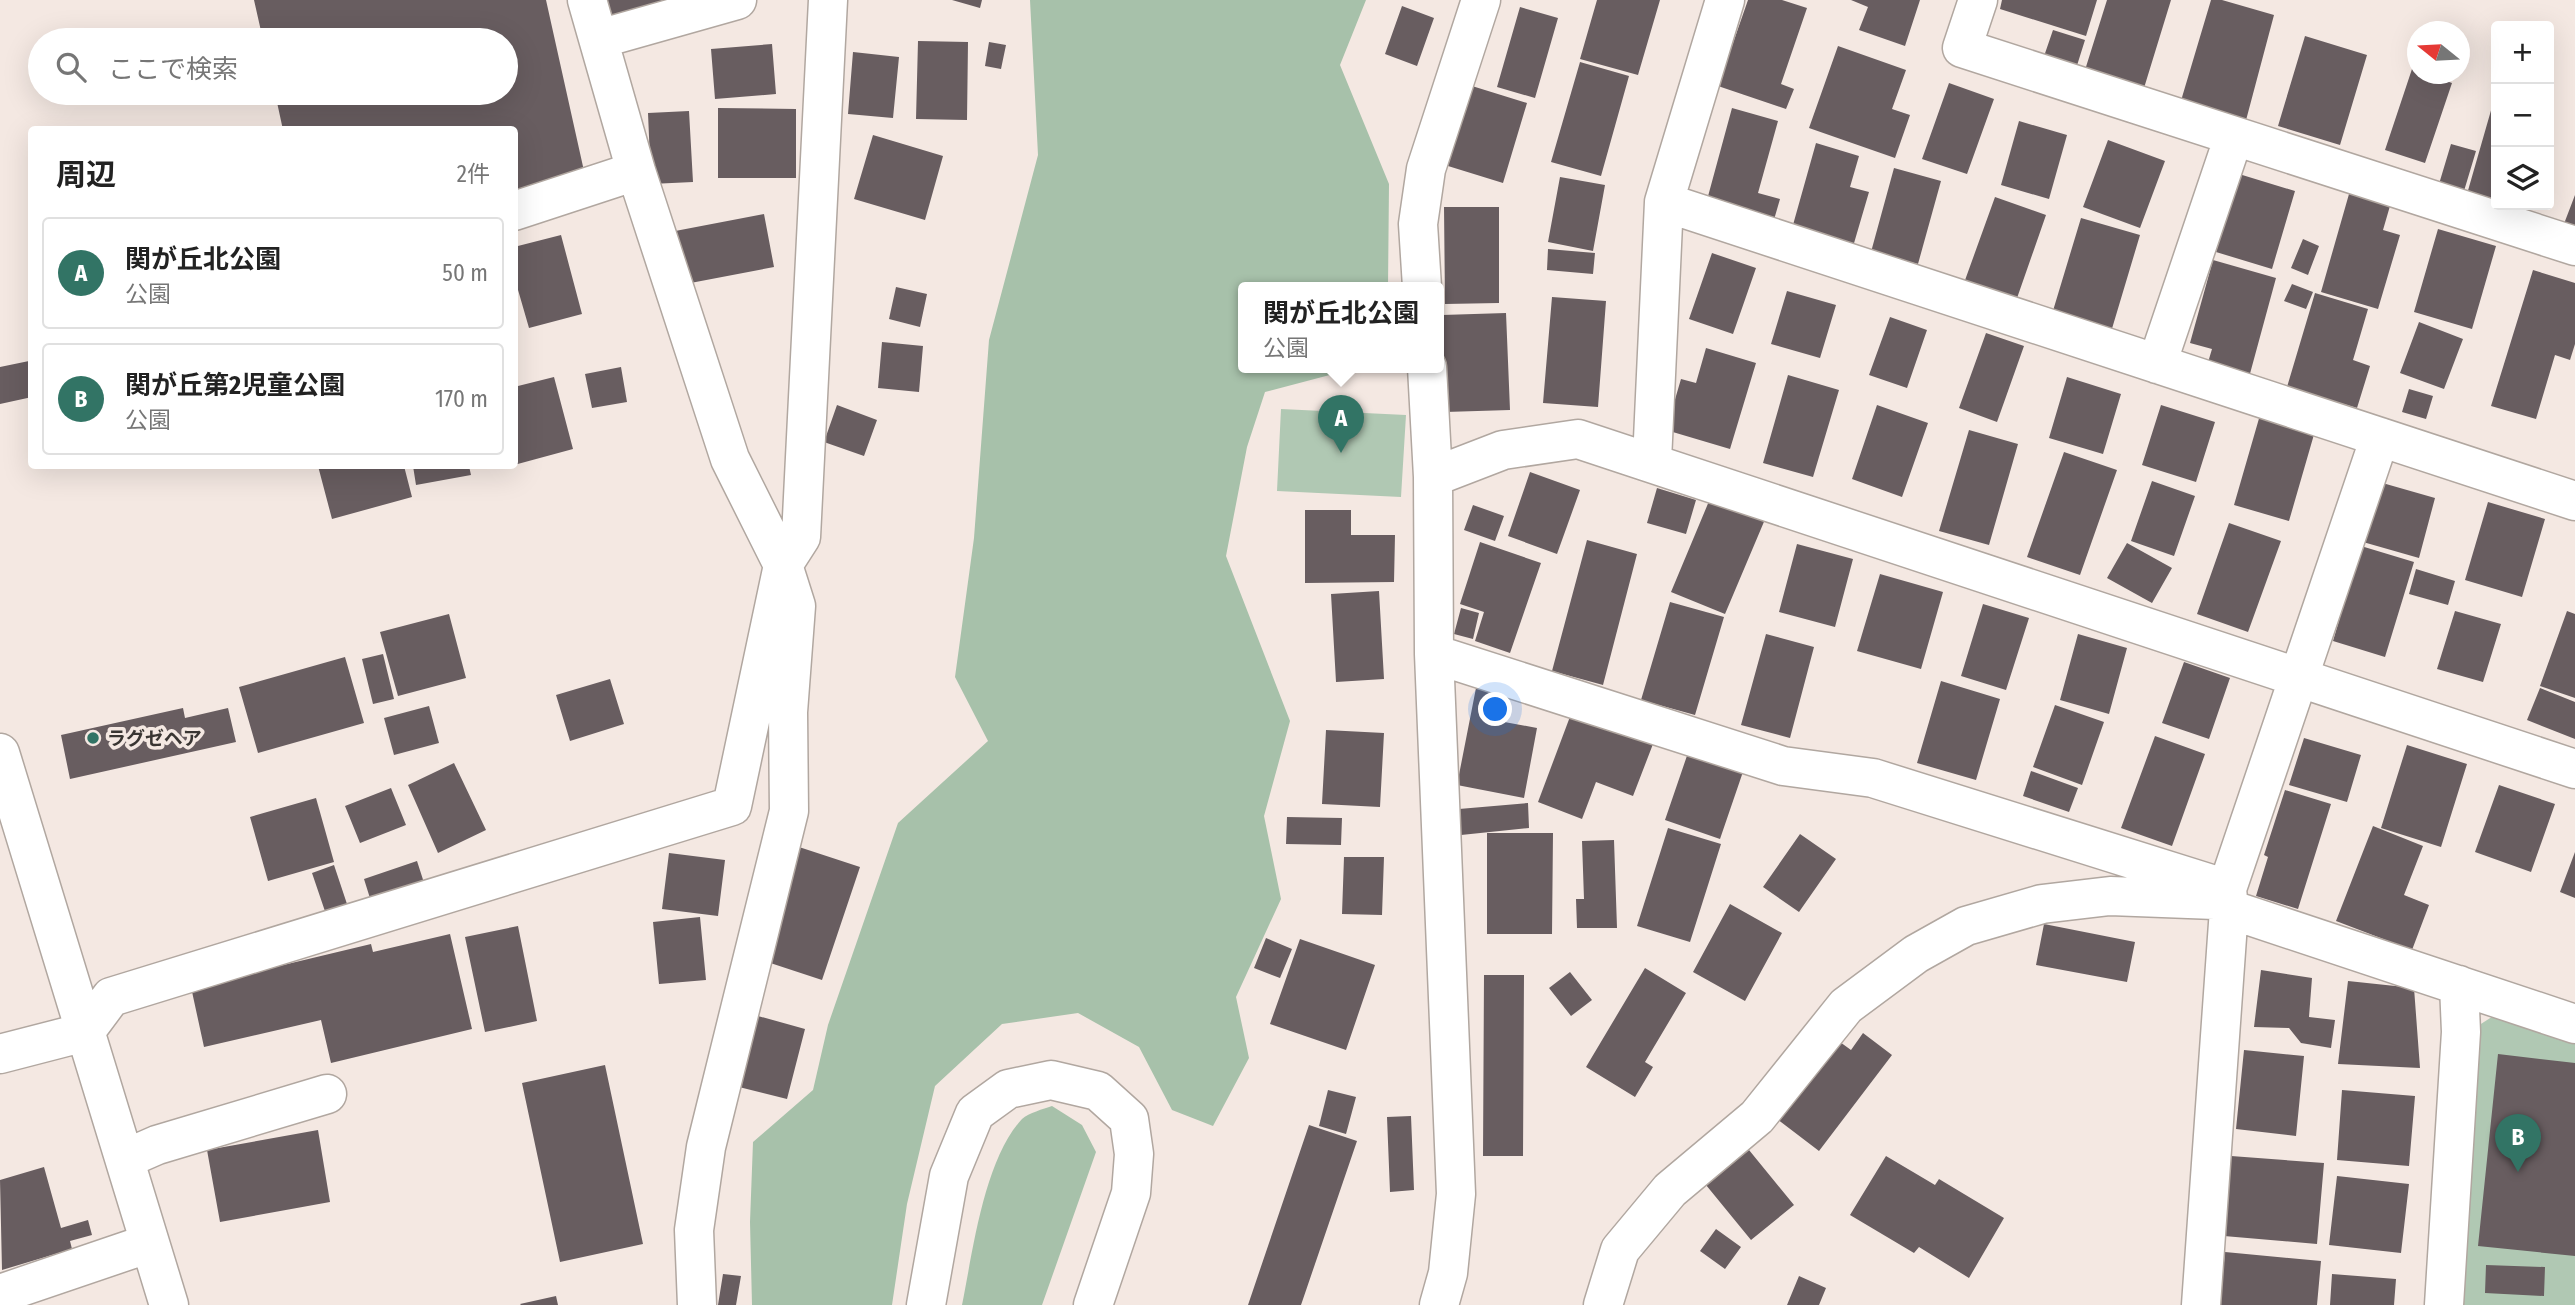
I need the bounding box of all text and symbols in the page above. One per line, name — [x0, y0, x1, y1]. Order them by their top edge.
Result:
north arrow — [2407, 21, 2470, 84]
map controls — [2491, 21, 2554, 210]
button: + — [2491, 21, 2554, 84]
search box — [28, 28, 518, 105]
icon: search — [52, 48, 90, 86]
text: ここで検索 — [108, 54, 238, 85]
button: − — [2491, 84, 2554, 147]
button: layers — [2491, 147, 2554, 210]
text: 周辺 — [56, 157, 116, 193]
text: 2件 — [457, 160, 490, 188]
text: 関が丘北公園 — [125, 244, 281, 275]
text: A — [75, 259, 87, 287]
text: 50 m — [442, 259, 488, 287]
text: 公園 — [125, 280, 171, 308]
popup — [1238, 282, 1444, 373]
text: 関が丘北公園 — [1263, 298, 1419, 329]
text: 公園 — [1263, 334, 1309, 362]
text: 関が丘第2児童公園 — [125, 370, 345, 401]
text: B — [75, 385, 87, 413]
text: 170 m — [435, 385, 488, 413]
pin: A — [1318, 395, 1364, 453]
text: 公園 — [125, 406, 171, 434]
your location — [1478, 692, 1512, 726]
place label: ラグゼヘア — [107, 727, 202, 750]
marker: ラグゼヘア — [85, 730, 101, 746]
pin: B — [2495, 1114, 2541, 1172]

